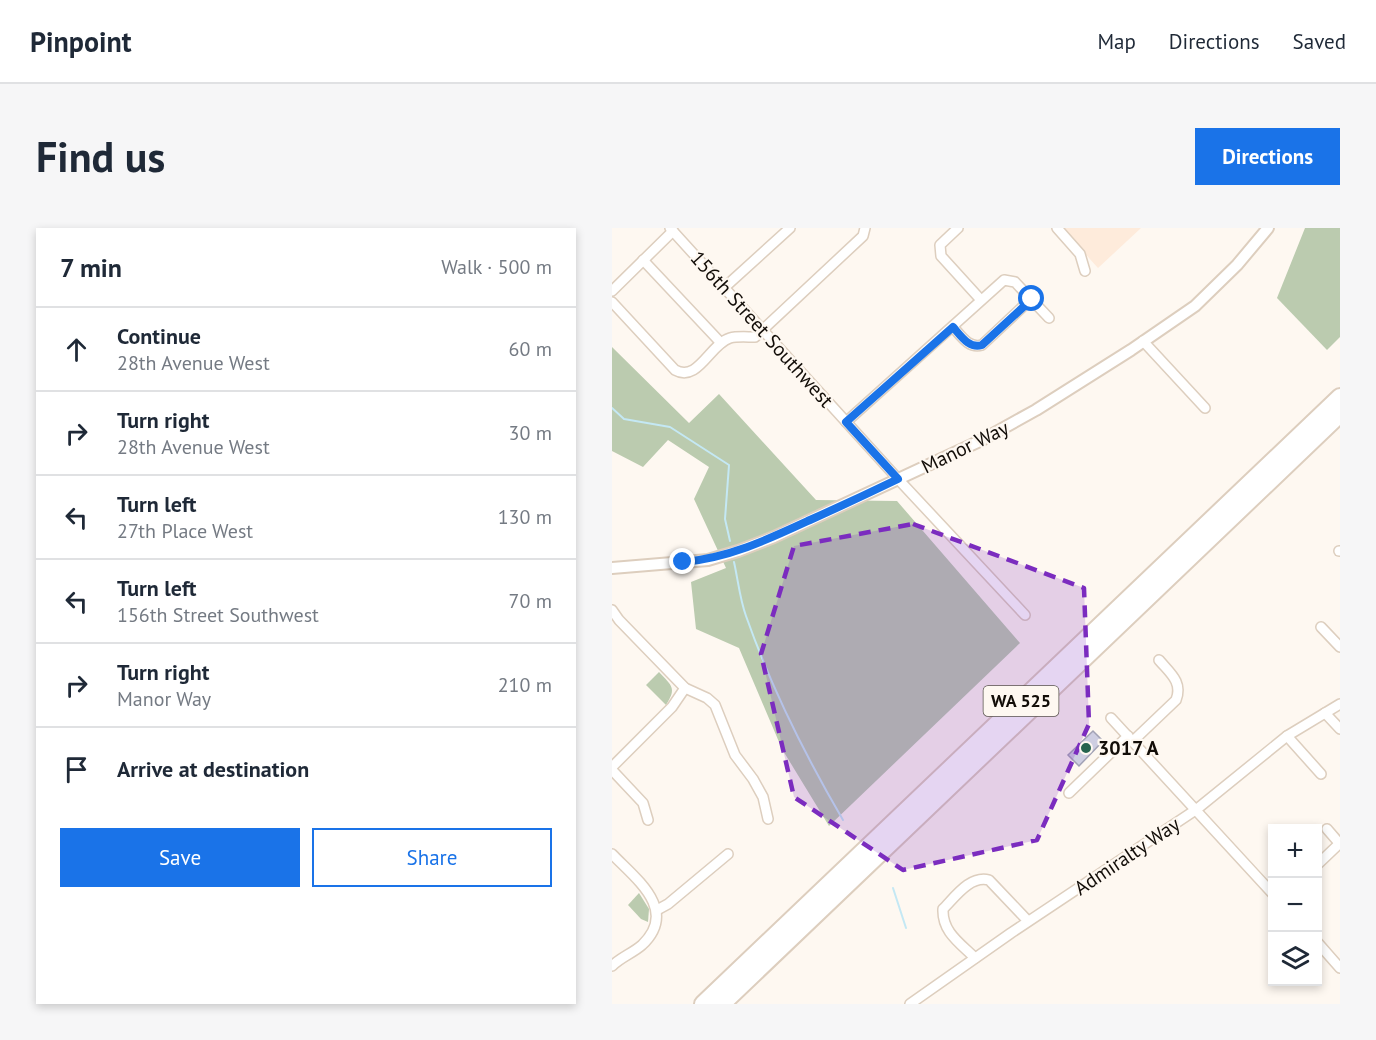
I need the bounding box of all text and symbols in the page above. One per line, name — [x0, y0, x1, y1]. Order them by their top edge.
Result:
text: Pinpoint — [30, 23, 132, 60]
text: Map — [1097, 28, 1136, 55]
text: Directions — [1169, 28, 1260, 55]
text: Saved — [1293, 28, 1346, 55]
button: Directions — [1195, 128, 1340, 185]
text: Find us — [36, 129, 165, 184]
street label: 156th Street Southwest — [685, 245, 839, 413]
text: 7 min — [60, 251, 122, 284]
text: Walk · 500 m — [441, 254, 552, 280]
route start — [1018, 285, 1044, 311]
text: Continue — [117, 322, 201, 350]
icon: ahead — [60, 333, 93, 366]
text: 60 m — [509, 336, 552, 362]
text: 28th Avenue West — [117, 350, 270, 376]
text: Turn right — [117, 406, 209, 434]
street label: Manor Way — [917, 414, 1014, 479]
icon: right — [60, 417, 93, 450]
text: 30 m — [509, 420, 552, 446]
text: 28th Avenue West — [117, 434, 270, 460]
text: Turn left — [117, 490, 197, 518]
icon: left — [60, 501, 93, 534]
text: 130 m — [498, 504, 552, 530]
text: 27th Place West — [117, 518, 253, 544]
route end — [669, 548, 695, 574]
text: Turn left — [117, 574, 197, 602]
icon: left — [60, 585, 93, 618]
text: 70 m — [509, 588, 552, 614]
text: 156th Street Southwest — [117, 602, 319, 628]
text: Turn right — [117, 658, 209, 686]
icon: right — [60, 669, 93, 702]
text: 210 m — [498, 672, 552, 698]
text: Manor Way — [117, 686, 211, 712]
road number: WA 525 — [984, 686, 1058, 716]
place label: 3017 A — [1098, 735, 1160, 761]
marker: 3017 A — [1079, 741, 1093, 755]
icon: arrive — [60, 753, 93, 786]
text: Arrive at destination — [117, 755, 309, 783]
street label: Admiralty Way — [1069, 811, 1185, 901]
map controls — [1268, 824, 1322, 986]
button: + — [1268, 824, 1322, 878]
button: Save — [60, 828, 300, 887]
button: Share — [312, 828, 552, 887]
button: − — [1268, 878, 1322, 932]
button: layers — [1268, 932, 1322, 986]

